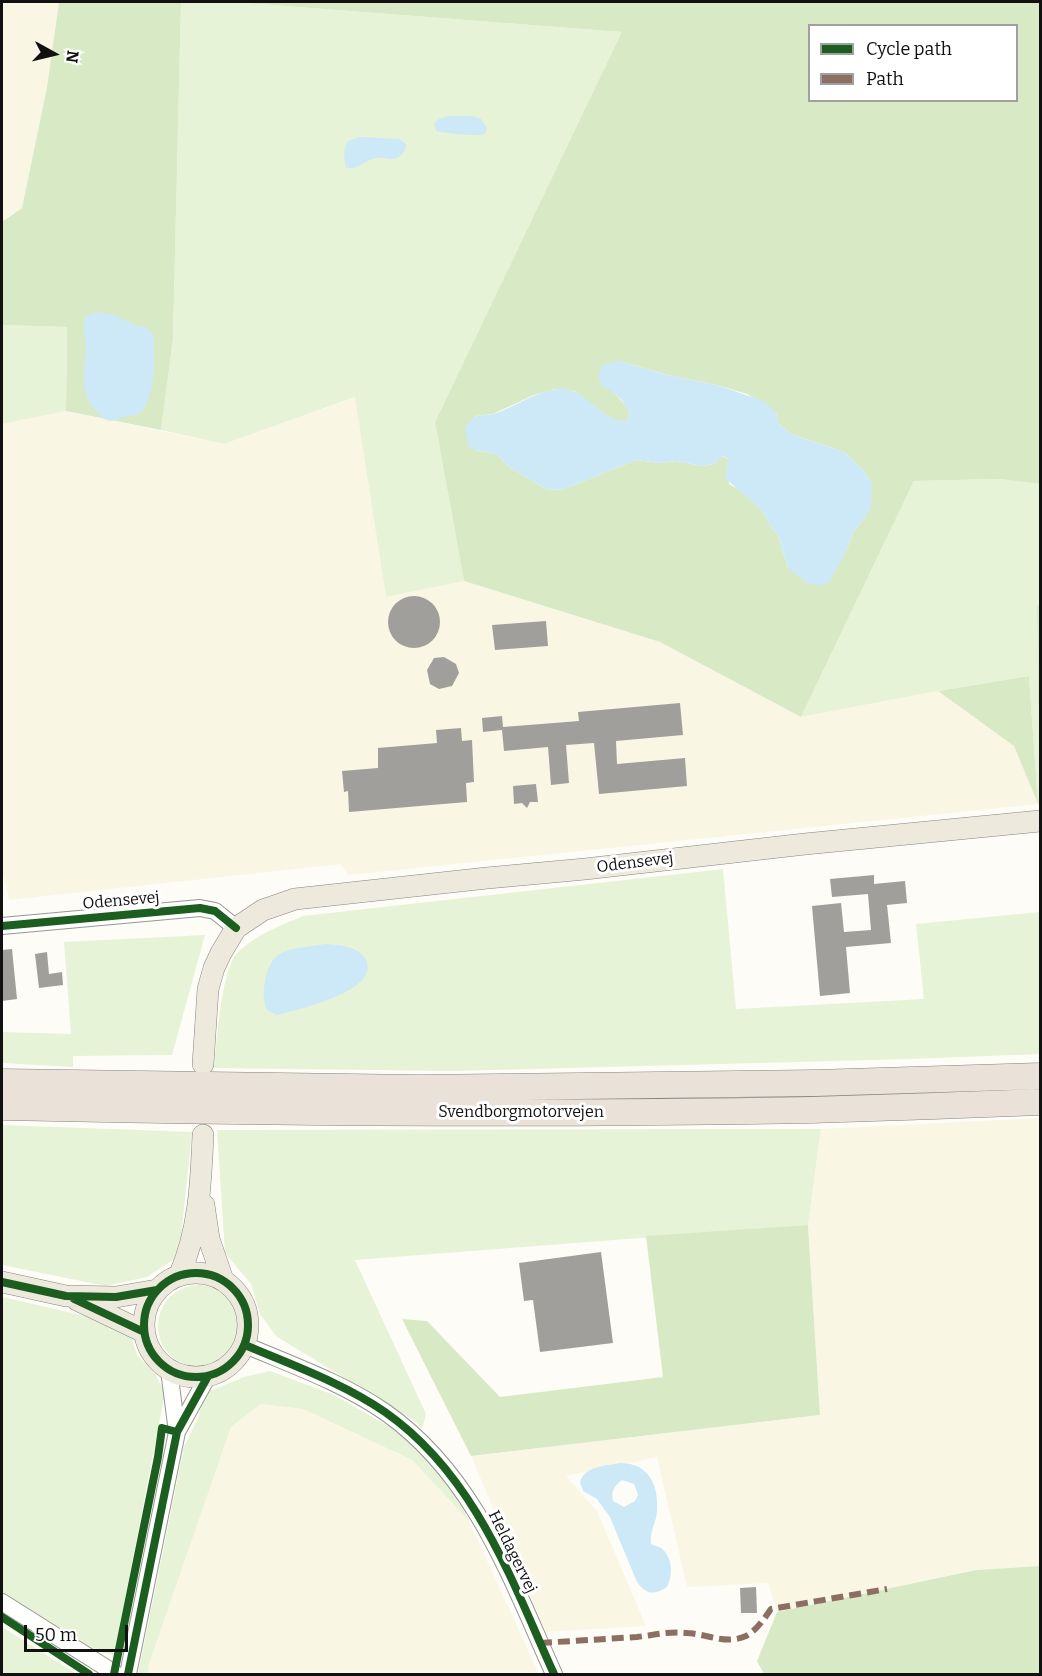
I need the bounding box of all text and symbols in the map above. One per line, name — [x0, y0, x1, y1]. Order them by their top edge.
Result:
north arrow — [24, 24, 84, 84]
legend — [808, 24, 1018, 102]
text: Cycle path — [866, 38, 952, 60]
text: N — [62, 49, 83, 64]
text: Path — [866, 68, 904, 90]
street label: Odensevej — [596, 849, 674, 877]
street label: Odensevej — [82, 888, 160, 914]
street label: Svendborgmotorvejen — [438, 1103, 604, 1123]
street label: Heldagervej — [484, 1508, 540, 1596]
scale bar — [27, 1613, 130, 1651]
text: 50 m — [35, 1624, 77, 1646]

